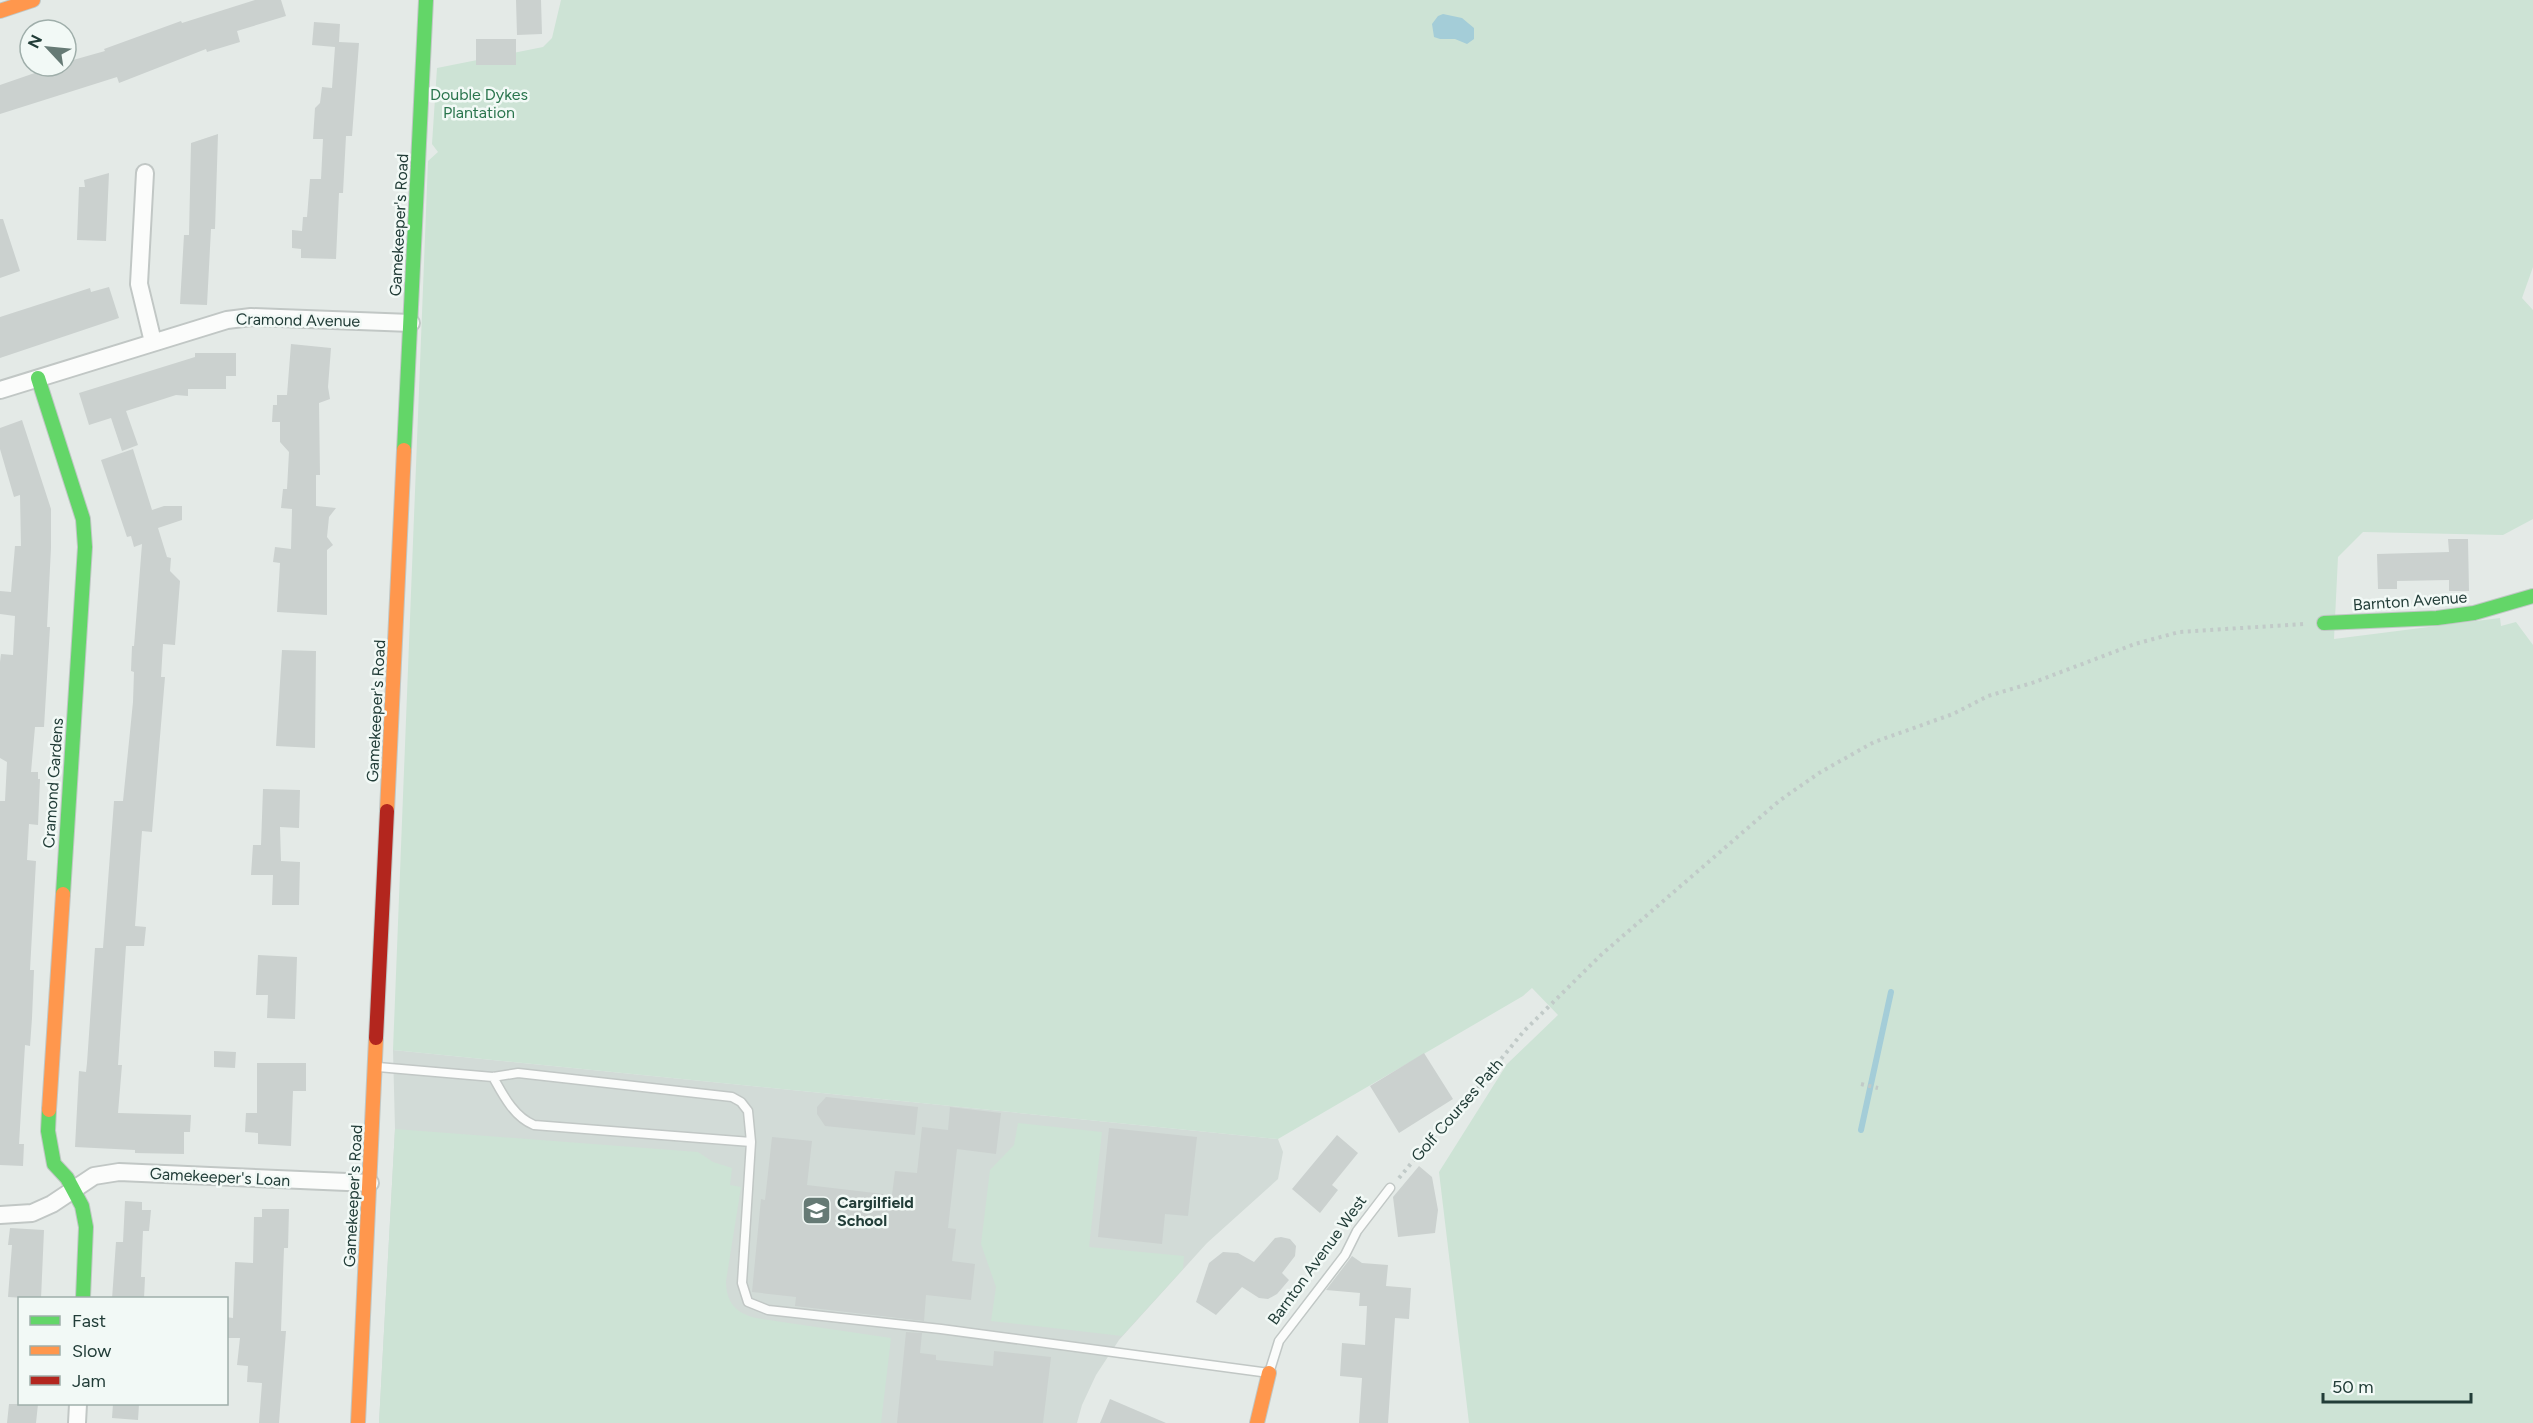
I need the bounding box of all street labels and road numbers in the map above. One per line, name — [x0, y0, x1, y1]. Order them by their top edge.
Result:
street label: Gamekeeper's Road — [386, 153, 412, 297]
street label: Cramond Avenue — [236, 309, 361, 331]
street label: Barnton Avenue — [2352, 588, 2468, 614]
street label: Gamekeeper's Road — [363, 639, 389, 783]
street label: Cramond Gardens — [39, 717, 67, 849]
street label: Golf Courses Path — [1407, 1055, 1507, 1165]
street label: Gamekeeper's Road — [340, 1124, 366, 1268]
street label: Gamekeeper's Loan — [149, 1164, 291, 1190]
street label: Barnton Avenue West — [1264, 1192, 1370, 1328]

